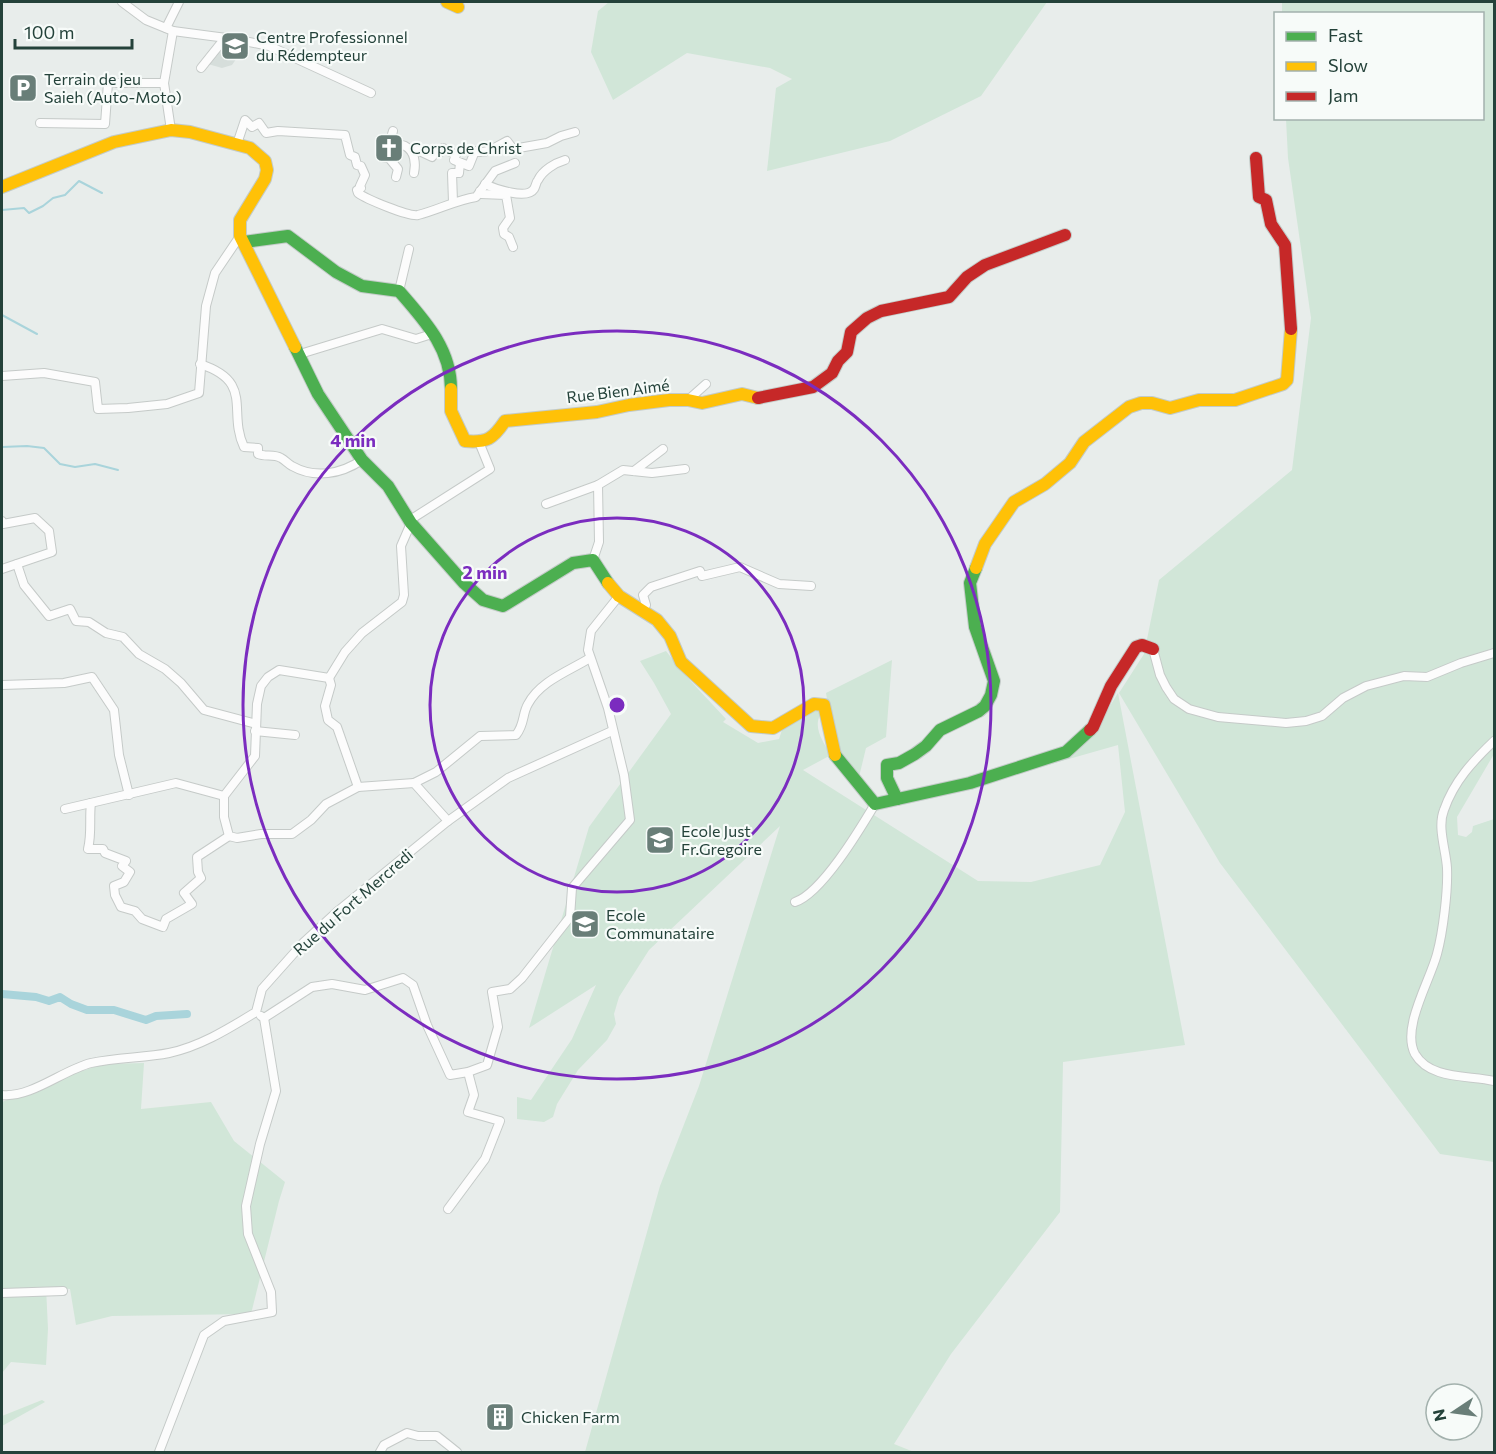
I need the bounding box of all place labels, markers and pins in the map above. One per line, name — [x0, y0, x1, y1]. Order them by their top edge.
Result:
place label: Centre Professionnel du Rédempteur — [256, 27, 408, 64]
school or university icon: Centre Professionnel du Rédempteur — [219, 30, 251, 62]
place label: Terrain de jeu Saieh (Auto-Moto) — [44, 69, 182, 106]
parking icon: Terrain de jeu Saieh (Auto-Moto) — [7, 72, 39, 104]
church icon: Corps de Christ — [373, 132, 405, 164]
place label: Corps de Christ — [410, 138, 522, 157]
centre of rings — [607, 695, 627, 715]
place label: Ecole Just Fr.Gregoire — [681, 821, 762, 858]
school or university icon: Ecole Just Fr.Gregoire — [644, 824, 676, 856]
place label: Ecole Communataire — [606, 905, 715, 942]
school or university icon: Ecole Communataire — [569, 908, 601, 940]
building icon: Chicken Farm — [484, 1401, 516, 1433]
place label: Chicken Farm — [521, 1407, 620, 1426]

